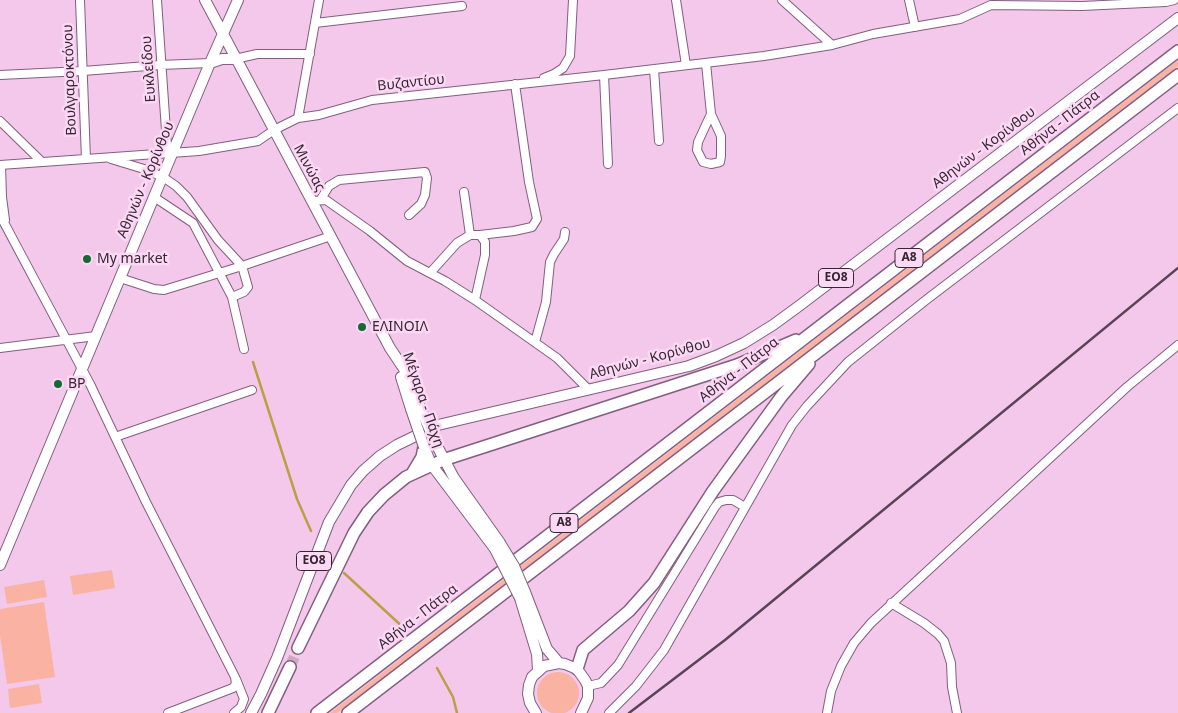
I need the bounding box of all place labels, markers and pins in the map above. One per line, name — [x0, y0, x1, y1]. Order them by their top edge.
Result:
place label: My market — [97, 251, 168, 267]
marker: My market — [81, 253, 93, 265]
place label: ΕΛΙΝΟΙΛ — [372, 319, 428, 335]
marker: ΕΛΙΝΟΙΛ — [356, 321, 368, 333]
place label: BP — [68, 376, 86, 392]
marker: BP — [52, 378, 64, 390]

